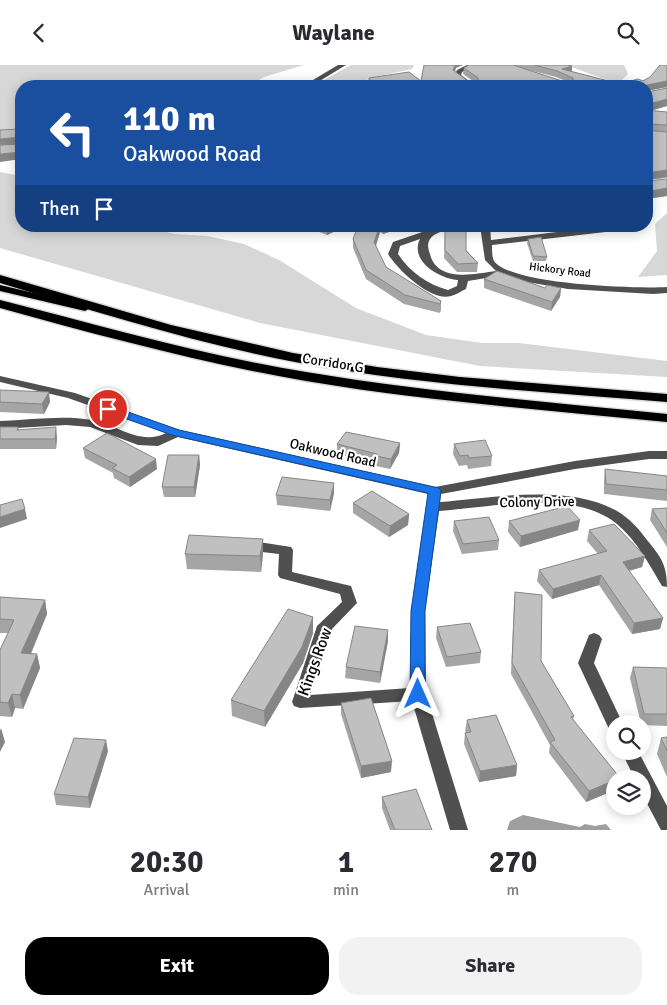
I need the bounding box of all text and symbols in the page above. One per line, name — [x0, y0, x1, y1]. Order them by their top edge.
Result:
icon: back — [25, 19, 53, 47]
text: Waylane — [292, 19, 375, 46]
icon: search — [614, 19, 642, 47]
text: 110 m — [123, 97, 216, 140]
icon: left — [40, 100, 105, 165]
text: Oakwood Road — [123, 140, 261, 167]
icon: arrive — [90, 195, 118, 223]
text: Then — [40, 197, 80, 221]
street label: Hickory Road — [528, 260, 592, 280]
street label: Corridor G — [301, 350, 365, 376]
pin — [87, 388, 129, 430]
icon: arrive — [94, 395, 122, 423]
street label: Oakwood Road — [288, 435, 378, 471]
street label: Colony Drive — [499, 493, 575, 511]
street label: Kings Row — [294, 625, 337, 699]
position arrow — [391, 667, 443, 719]
map controls — [606, 715, 651, 815]
button: search — [606, 715, 651, 760]
button: layers — [606, 770, 651, 815]
text: 20:30 — [130, 844, 203, 881]
text: 1 — [338, 844, 354, 881]
text: 270 — [489, 844, 537, 881]
text: Arrival — [143, 880, 190, 900]
text: min — [333, 880, 359, 900]
text: m — [507, 880, 519, 900]
button: Exit — [25, 937, 329, 995]
button: Share — [339, 937, 642, 995]

